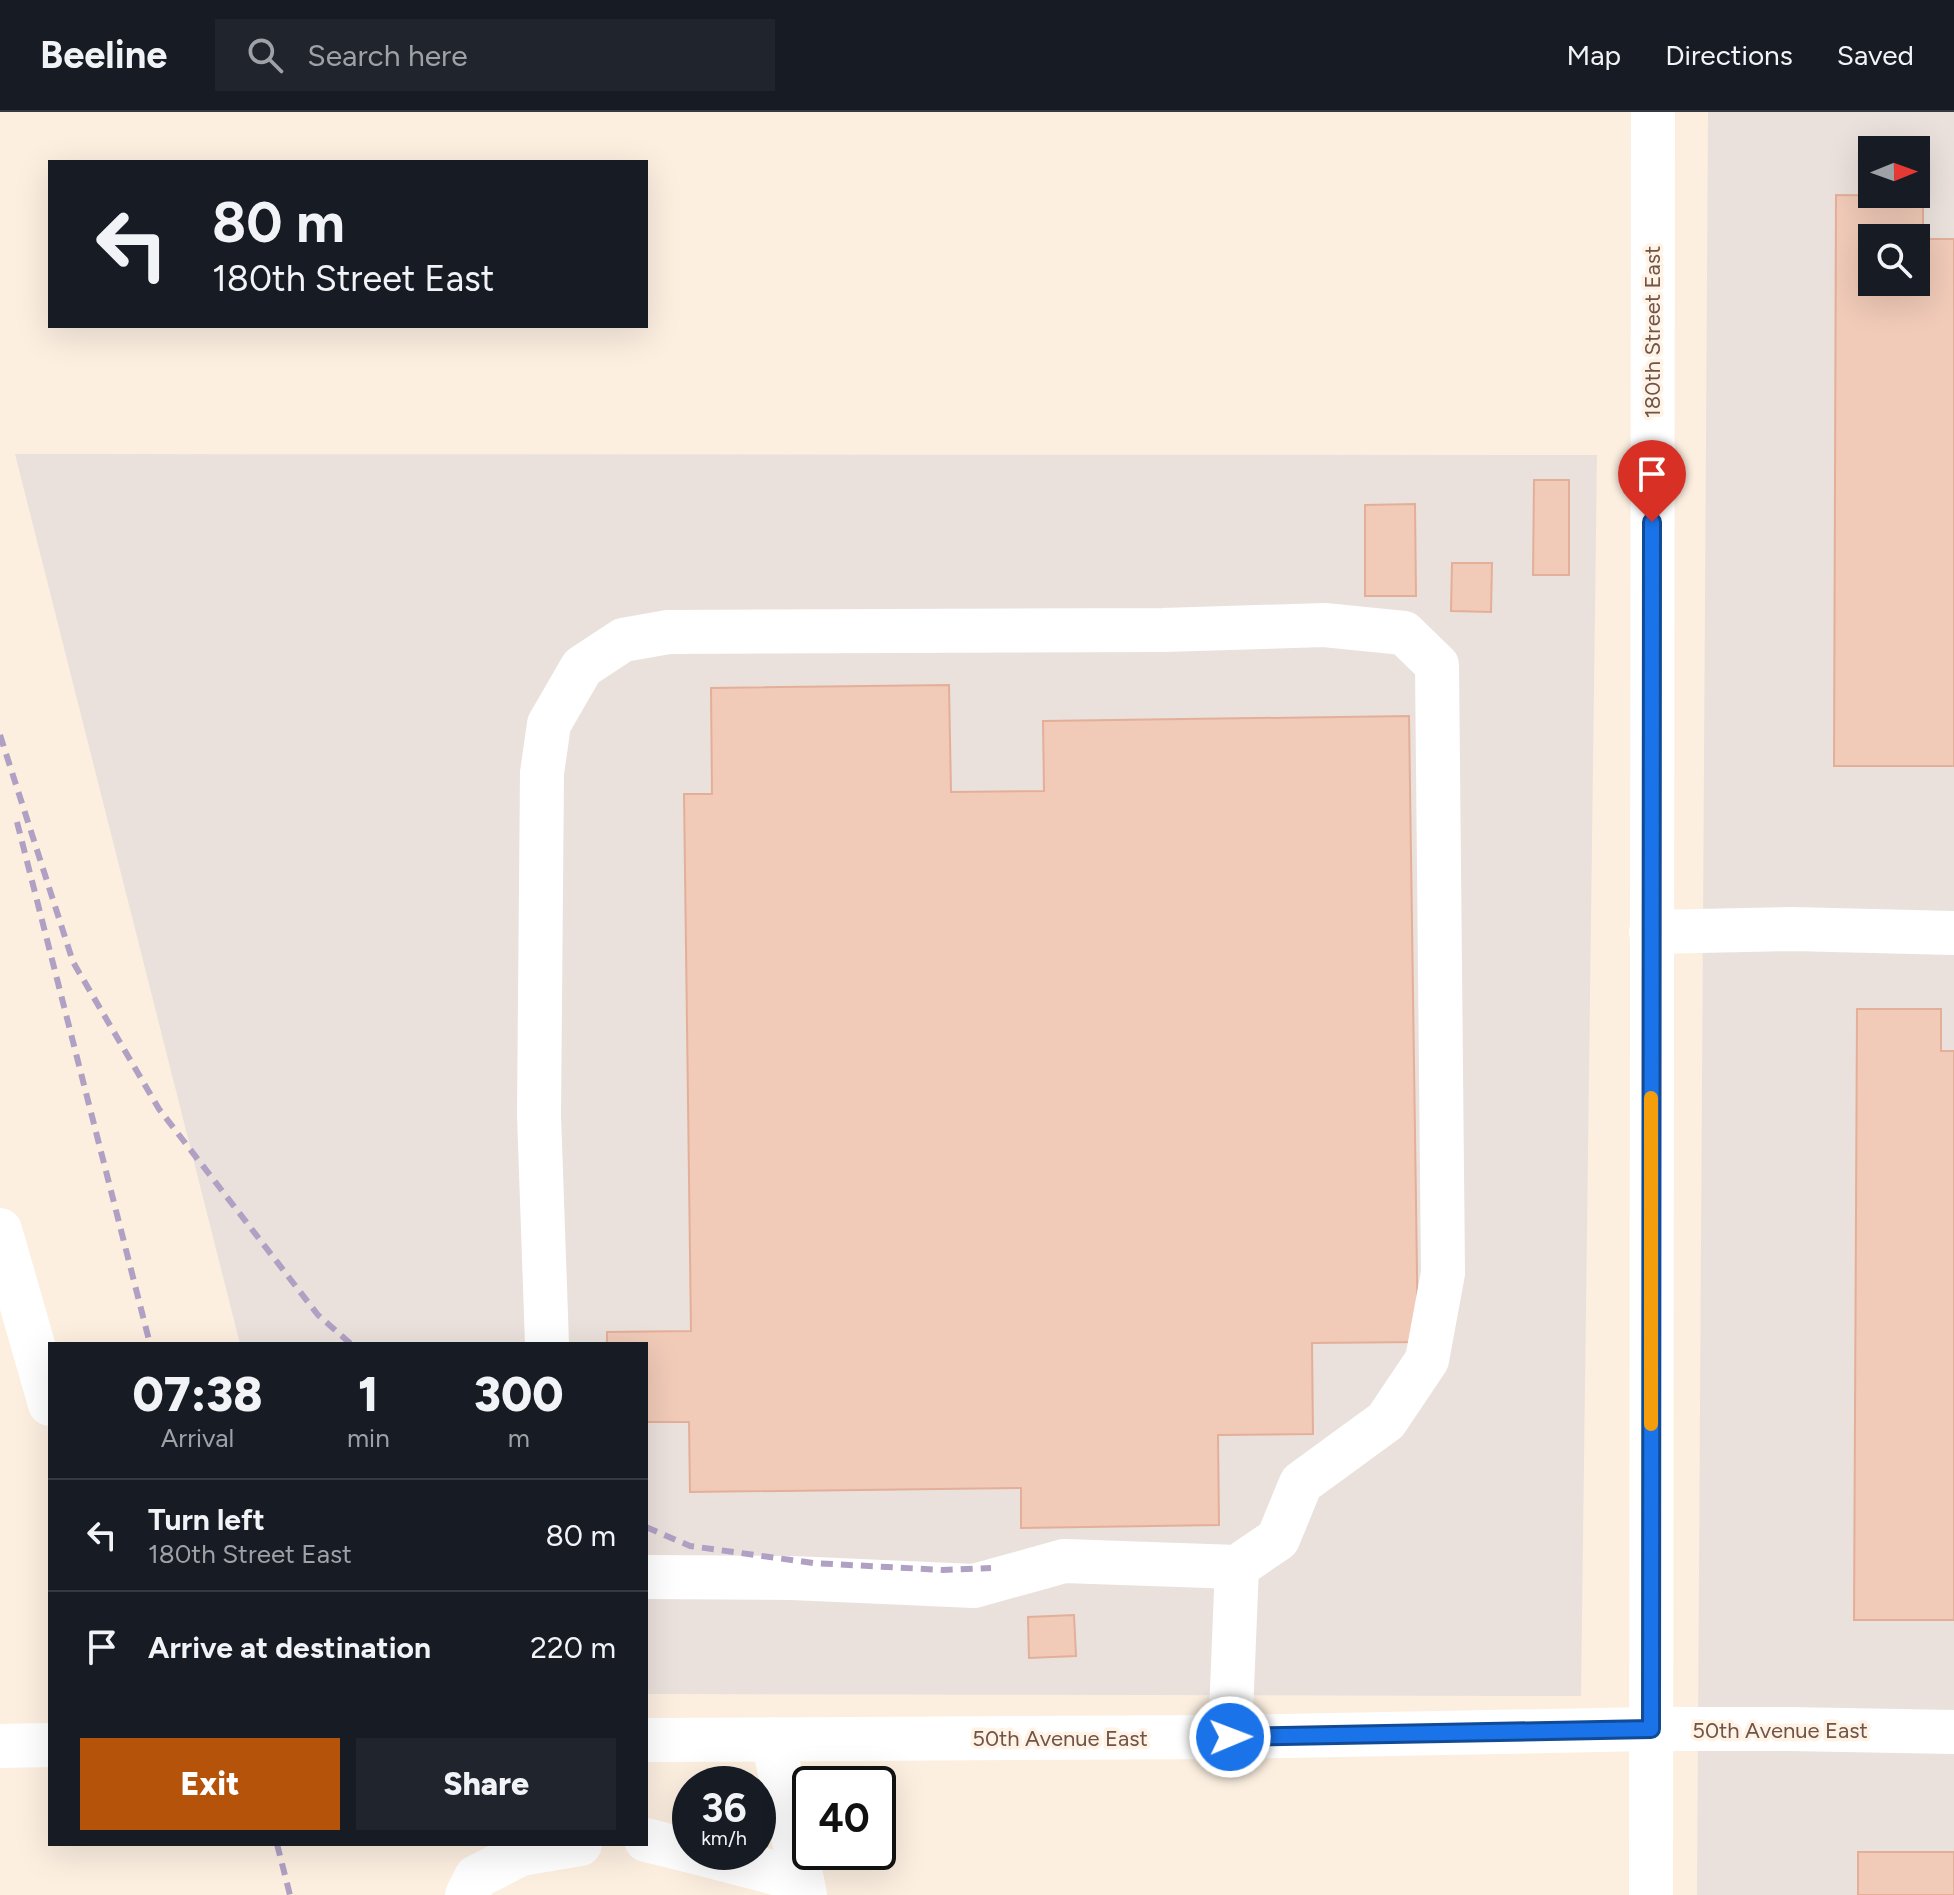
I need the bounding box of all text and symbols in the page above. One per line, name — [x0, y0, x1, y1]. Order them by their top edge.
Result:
search box — [215, 19, 775, 91]
text: Beeline — [40, 32, 167, 78]
icon: search — [243, 33, 287, 77]
text: Search here — [307, 37, 468, 74]
text: Map — [1567, 38, 1621, 72]
text: Directions — [1665, 38, 1793, 72]
text: Saved — [1837, 38, 1914, 72]
north arrow — [1858, 136, 1930, 208]
map controls — [1858, 136, 1930, 296]
text: 80 m — [212, 189, 345, 256]
icon: left — [80, 192, 184, 296]
button: search — [1858, 224, 1930, 296]
street label: 180th Street East — [1639, 246, 1666, 418]
text: 180th Street East — [212, 257, 494, 300]
pin — [1618, 440, 1686, 522]
icon: arrive — [1630, 452, 1674, 496]
text: 07:38 — [132, 1365, 263, 1423]
text: 1 — [358, 1365, 379, 1423]
text: 300 — [474, 1365, 564, 1423]
text: Arrival — [161, 1422, 234, 1454]
text: min — [347, 1422, 390, 1454]
text: m — [508, 1422, 530, 1454]
text: Turn left — [148, 1501, 265, 1538]
icon: left — [80, 1513, 124, 1557]
text: 80 m — [545, 1517, 616, 1554]
text: 180th Street East — [148, 1538, 352, 1570]
icon: arrive — [80, 1625, 124, 1669]
text: Arrive at destination — [148, 1629, 431, 1666]
text: 220 m — [530, 1629, 616, 1666]
position arrow — [1188, 1695, 1272, 1779]
street label: 50th Avenue East — [1692, 1717, 1868, 1744]
street label: 50th Avenue East — [972, 1725, 1148, 1752]
button: Exit — [80, 1738, 340, 1830]
button: Share — [356, 1738, 616, 1830]
speed limit sign: 40 — [792, 1766, 896, 1870]
text: 36 — [701, 1784, 747, 1832]
text: km/h — [701, 1826, 747, 1850]

